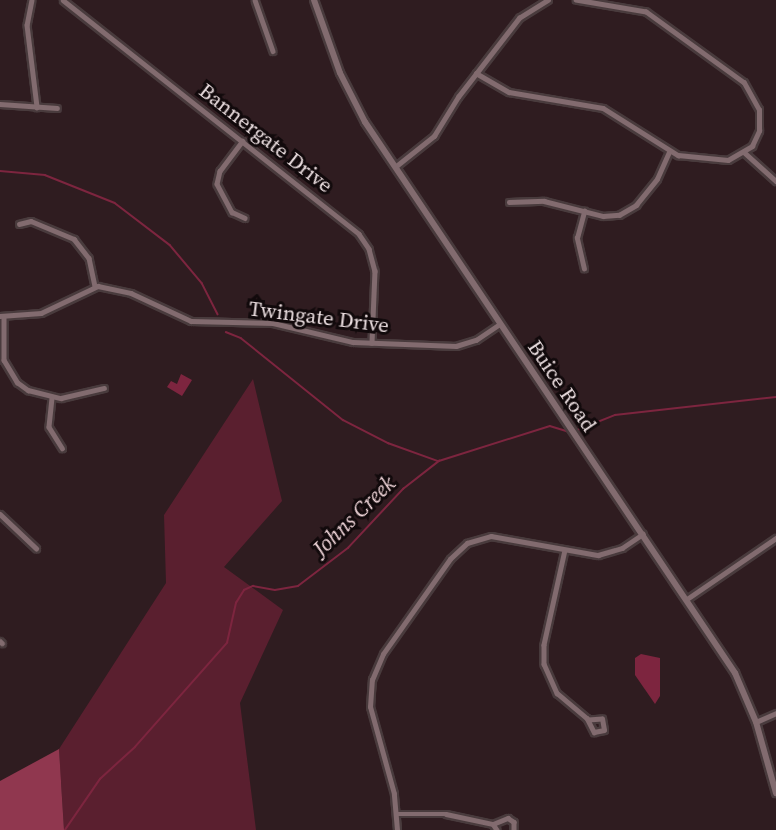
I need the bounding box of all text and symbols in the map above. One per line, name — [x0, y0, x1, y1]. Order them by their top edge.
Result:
street label: Bannergate Drive — [194, 78, 338, 198]
street label: Twingate Drive — [247, 296, 391, 338]
street label: Buice Road — [522, 336, 602, 436]
water label: Johns Creek — [307, 470, 401, 562]

